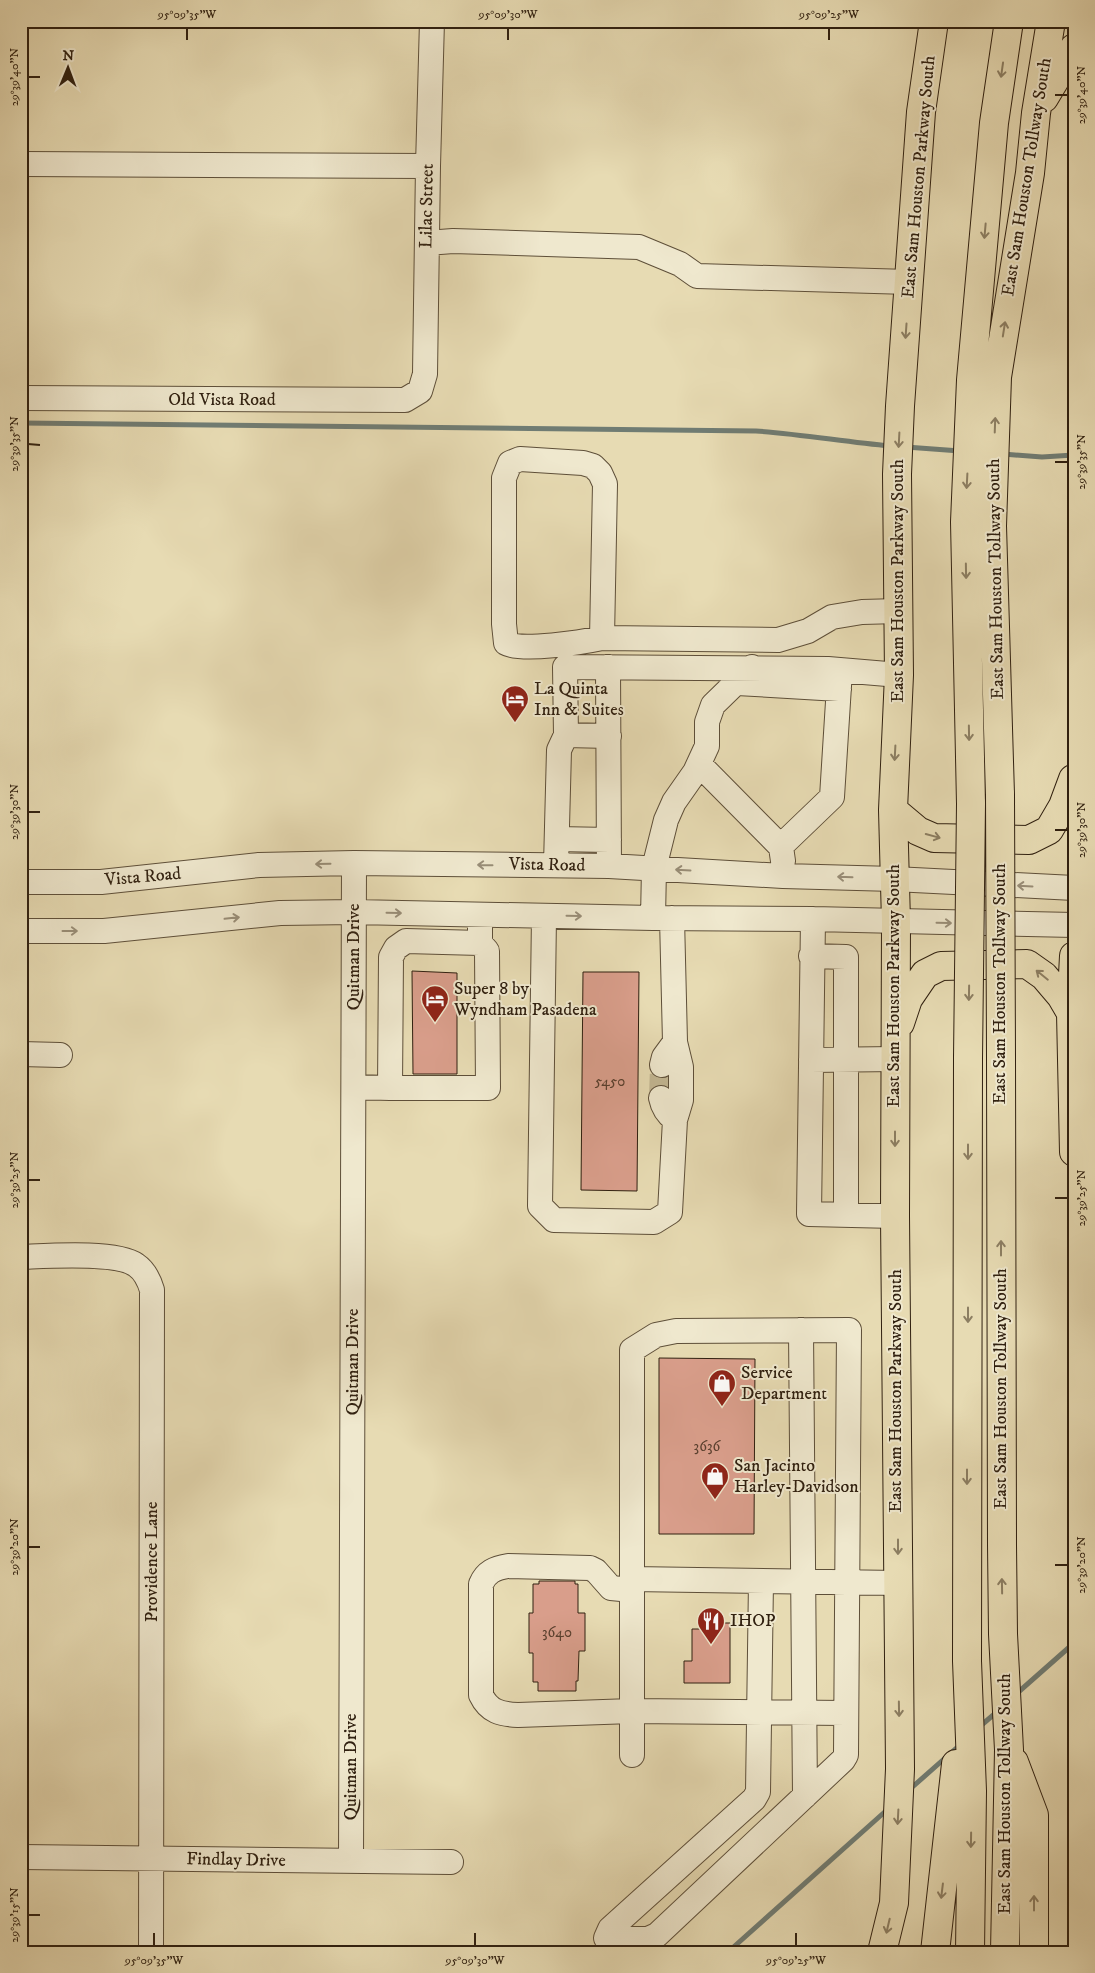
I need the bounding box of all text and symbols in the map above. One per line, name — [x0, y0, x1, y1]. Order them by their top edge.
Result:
text: 95°09'35"W — [157, 7, 217, 22]
text: 95°09'30"W — [477, 7, 539, 22]
text: 95°09'25"W — [798, 7, 860, 22]
north arrow — [42, 42, 92, 92]
text: N — [62, 47, 75, 65]
text: 29°39'40"N — [7, 48, 22, 106]
street label: East Sam Houston Parkway South — [897, 54, 941, 299]
street label: East Sam Houston Tollway South — [997, 56, 1057, 298]
one-way arrow — [997, 61, 1007, 77]
text: 29°39'40"N — [1074, 66, 1089, 124]
street label: Lilac Street — [415, 163, 439, 249]
one-way arrow — [980, 223, 989, 239]
one-way arrow — [1000, 321, 1010, 337]
one-way arrow — [901, 323, 910, 339]
street label: Old Vista Road — [168, 389, 276, 411]
text: 29°39'35"N — [7, 416, 22, 472]
one-way arrow — [990, 417, 1000, 433]
one-way arrow — [894, 432, 903, 448]
text: 29°39'35"N — [1074, 434, 1089, 490]
street label: East Sam Houston Tollway South — [983, 458, 1009, 700]
street label: East Sam Houston Parkway South — [887, 459, 909, 703]
one-way arrow — [962, 473, 971, 489]
one-way arrow — [961, 562, 971, 579]
place label: La Quinta Inn & Suites — [534, 678, 624, 721]
hotel icon: La Quinta Inn & Suites — [500, 684, 530, 723]
one-way arrow — [964, 725, 974, 741]
one-way arrow — [891, 745, 900, 761]
text: 29°39'30"N — [7, 784, 22, 840]
text: 29°39'30"N — [1074, 802, 1089, 858]
one-way arrow — [925, 832, 941, 841]
street label: Vista Road — [508, 853, 585, 877]
one-way arrow — [315, 859, 332, 869]
one-way arrow — [478, 860, 494, 870]
street label: Vista Road — [103, 863, 182, 891]
street label: East Sam Houston Tollway South — [989, 863, 1011, 1105]
street label: East Sam Houston Parkway South — [883, 864, 905, 1108]
one-way arrow — [675, 865, 691, 874]
one-way arrow — [837, 873, 853, 882]
one-way arrow — [1017, 881, 1033, 890]
street label: Quitman Drive — [343, 904, 365, 1010]
one-way arrow — [386, 908, 402, 918]
one-way arrow — [566, 912, 582, 921]
one-way arrow — [224, 914, 240, 923]
one-way arrow — [936, 918, 952, 928]
one-way arrow — [62, 926, 78, 936]
one-way arrow — [1035, 970, 1048, 981]
place label: Super 8 by Wyndham Pasadena — [453, 978, 597, 1021]
hotel icon: Super 8 by Wyndham Pasadena — [420, 984, 450, 1023]
one-way arrow — [964, 984, 974, 1001]
house number: 5450 — [595, 1072, 625, 1091]
one-way arrow — [890, 1130, 900, 1147]
one-way arrow — [963, 1144, 973, 1160]
text: 29°39'25"N — [7, 1151, 22, 1208]
text: 29°39'25"N — [1074, 1169, 1089, 1226]
one-way arrow — [996, 1240, 1006, 1256]
street label: East Sam Houston Tollway South — [990, 1268, 1012, 1510]
street label: East Sam Houston Parkway South — [885, 1269, 907, 1513]
one-way arrow — [963, 1306, 973, 1322]
street label: Quitman Drive — [342, 1309, 364, 1415]
place label: Service Department — [741, 1362, 827, 1405]
shop icon: Service Department — [707, 1368, 737, 1407]
house number: 3636 — [694, 1437, 722, 1456]
place label: San Jacinto Harley-Davidson — [734, 1455, 859, 1498]
shop icon: San Jacinto Harley-Davidson — [700, 1461, 730, 1500]
one-way arrow — [962, 1468, 972, 1485]
street label: Providence Lane — [141, 1502, 163, 1622]
text: 29°39'20"N — [7, 1518, 22, 1576]
text: 29°39'20"N — [1074, 1536, 1089, 1594]
one-way arrow — [893, 1538, 903, 1554]
one-way arrow — [997, 1578, 1007, 1594]
restaurant icon: IHOP — [696, 1606, 726, 1645]
place label: IHOP — [730, 1610, 775, 1632]
house number: 3640 — [542, 1623, 572, 1642]
street label: East Sam Houston Tollway South — [994, 1673, 1016, 1915]
one-way arrow — [894, 1700, 904, 1717]
street label: Quitman Drive — [340, 1714, 362, 1820]
one-way arrow — [893, 1809, 902, 1825]
one-way arrow — [966, 1832, 976, 1848]
street label: Findlay Drive — [186, 1848, 286, 1872]
one-way arrow — [937, 1883, 947, 1899]
text: 29°39'15"N — [7, 1887, 22, 1943]
one-way arrow — [1029, 1895, 1039, 1912]
one-way arrow — [883, 1918, 892, 1934]
text: 95°09'35"W — [124, 1953, 184, 1968]
text: 95°09'30"W — [444, 1953, 506, 1968]
text: 95°09'25"W — [765, 1953, 827, 1968]

